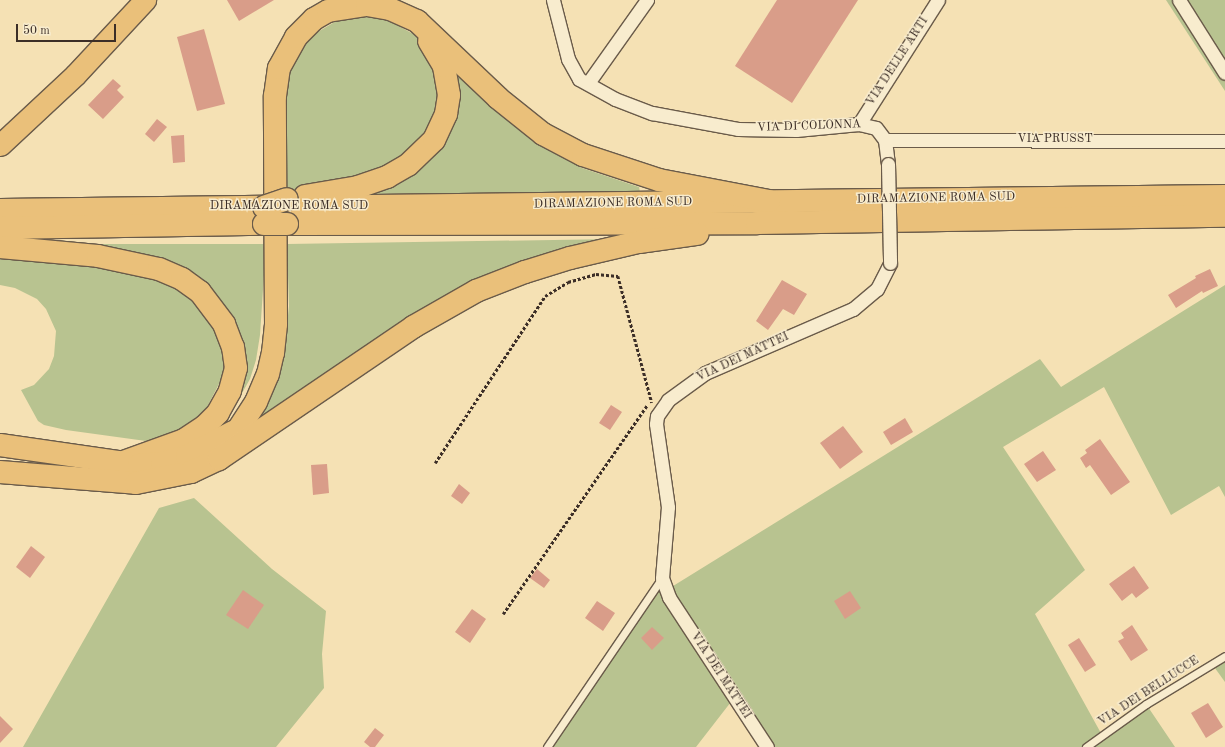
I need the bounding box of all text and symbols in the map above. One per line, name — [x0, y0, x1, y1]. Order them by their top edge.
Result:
street label: VIA DELLE ARTI — [864, 15, 932, 109]
scale bar — [18, 16, 118, 42]
text: 50 m — [23, 25, 50, 37]
street label: VIA DI COLONNA — [757, 118, 861, 136]
street label: VIA PRUSST — [1017, 133, 1093, 147]
street label: DIRAMAZIONE ROMA SUD — [857, 190, 1015, 208]
street label: DIRAMAZIONE ROMA SUD — [534, 195, 692, 213]
street label: DIRAMAZIONE ROMA SUD — [210, 200, 368, 214]
street label: VIA DEI MATTEI — [694, 330, 792, 386]
street label: VIA DEI MATTEI — [687, 630, 753, 722]
street label: VIA DEI BELLUCCE — [1096, 654, 1202, 730]

